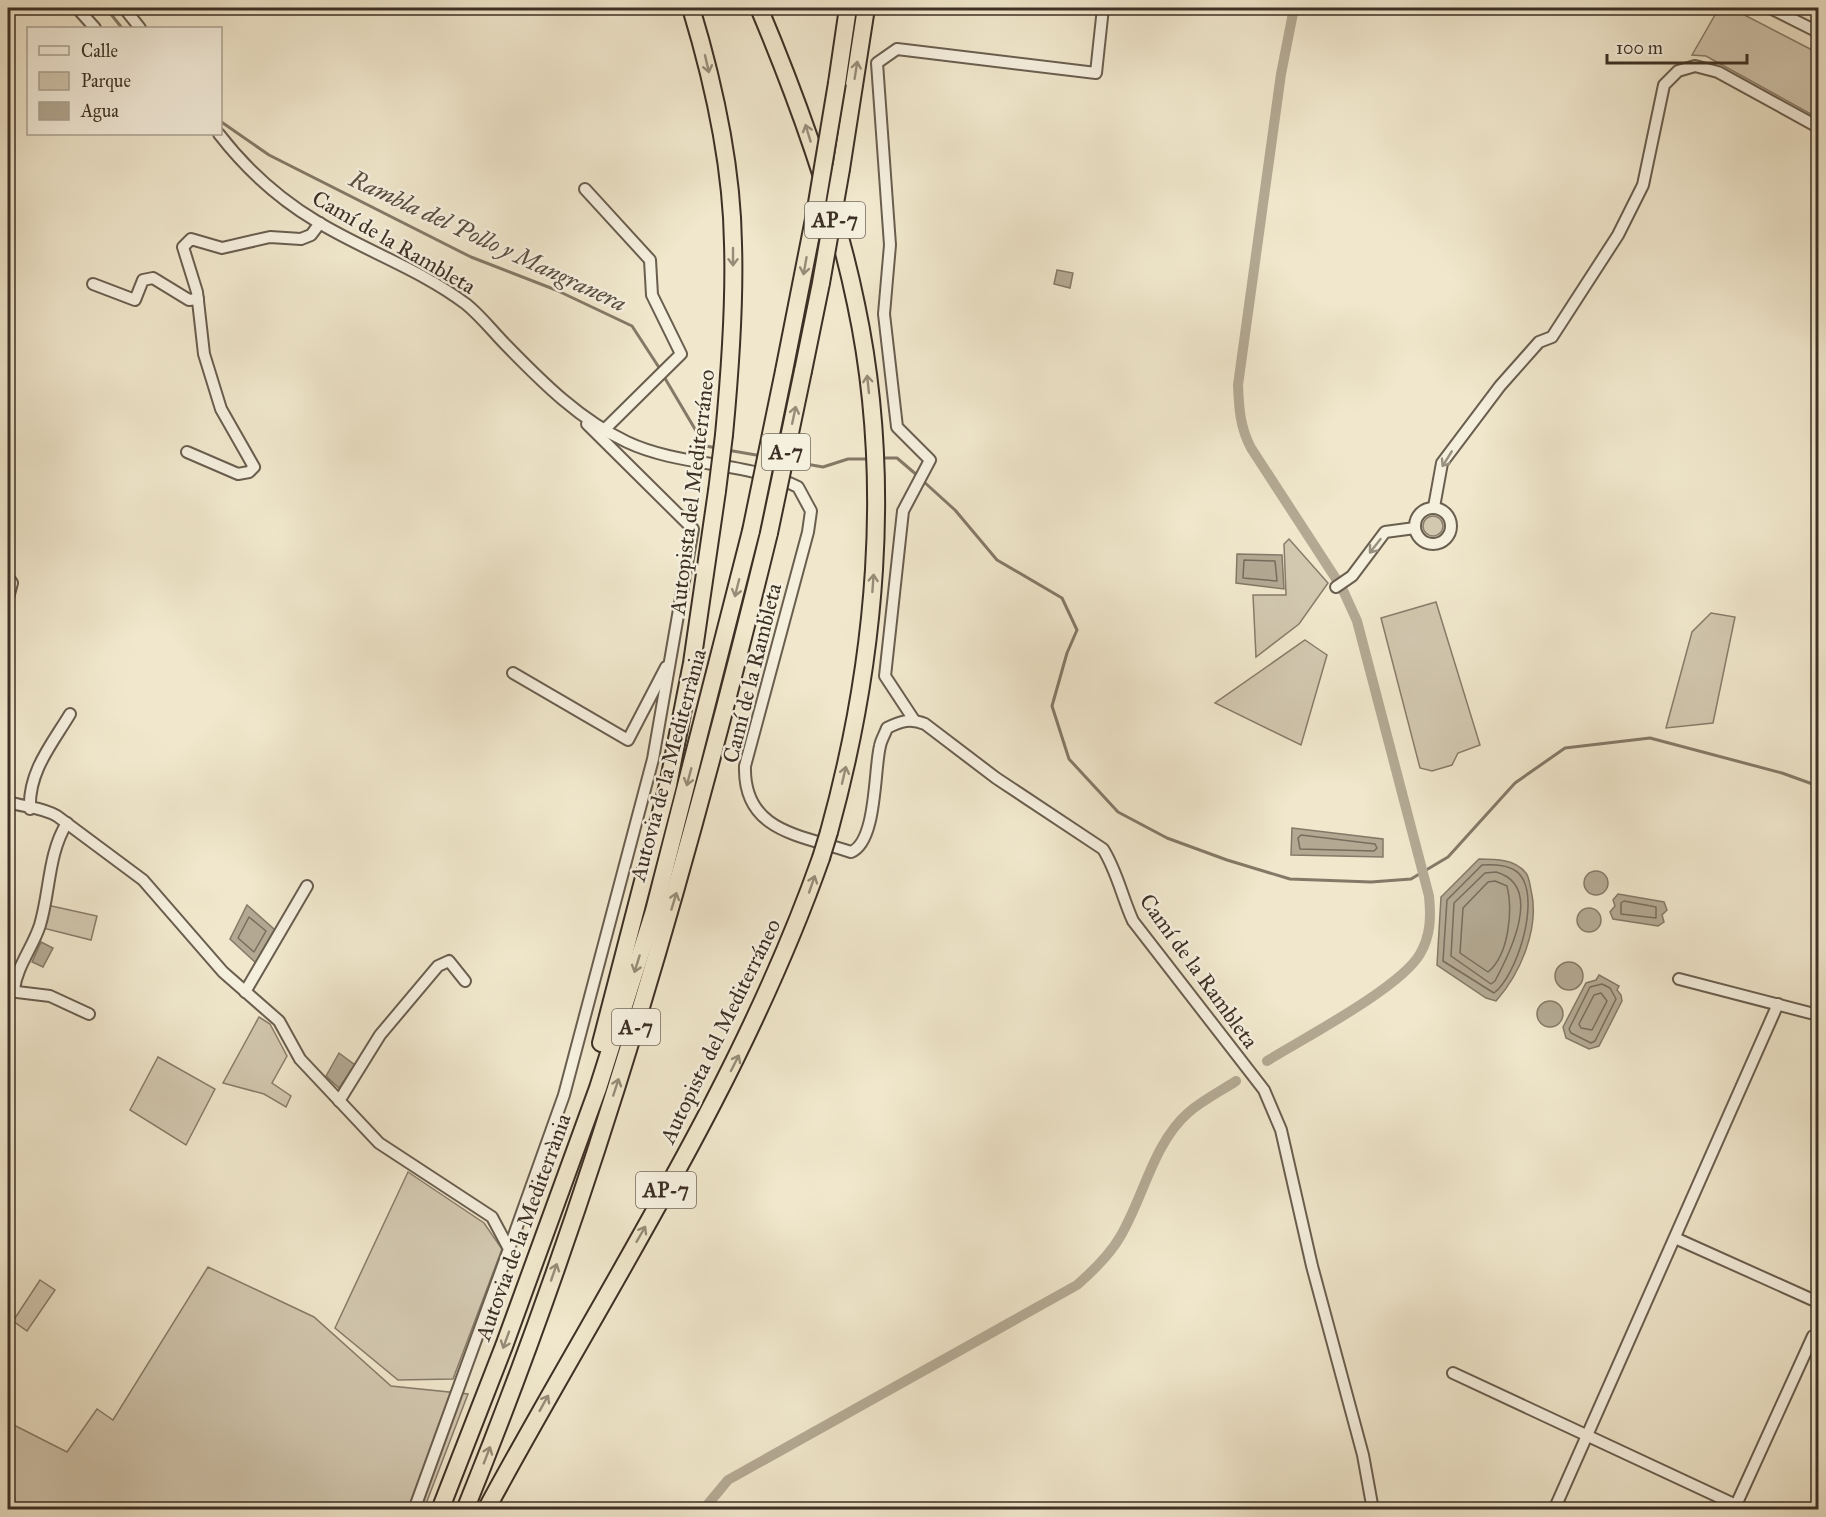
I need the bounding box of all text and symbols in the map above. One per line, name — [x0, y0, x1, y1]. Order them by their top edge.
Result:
legend — [27, 27, 222, 135]
scale bar — [1607, 27, 1746, 65]
text: 100 m — [1616, 37, 1663, 59]
text: Calle — [81, 40, 118, 62]
one-way arrow — [702, 54, 713, 73]
one-way arrow — [851, 60, 862, 80]
text: Parque — [81, 70, 131, 93]
text: Agua — [80, 100, 119, 123]
one-way arrow — [802, 124, 813, 143]
water label: Rambla del Pollo y Mangranera — [344, 163, 631, 318]
street label: Camí de la Rambleta — [307, 184, 481, 300]
road number: AP-7 — [805, 202, 865, 238]
one-way arrow — [727, 246, 739, 266]
one-way arrow — [800, 256, 811, 275]
street label: Autopista del Mediterráneo — [663, 368, 720, 617]
one-way arrow — [862, 374, 873, 394]
one-way arrow — [789, 405, 800, 425]
road number: A-7 — [762, 434, 810, 470]
one-way arrow — [1440, 450, 1453, 467]
one-way arrow — [1368, 537, 1381, 553]
one-way arrow — [868, 573, 879, 593]
one-way arrow — [731, 578, 743, 597]
street label: Camí de la Rambleta — [717, 580, 788, 766]
street label: Autovia de la Mediterrània — [624, 645, 712, 885]
one-way arrow — [839, 766, 850, 786]
one-way arrow — [683, 767, 694, 786]
one-way arrow — [807, 875, 818, 894]
street label: Camí de la Rambleta — [1134, 888, 1265, 1054]
one-way arrow — [669, 892, 680, 911]
street label: Autopista del Mediterráneo — [653, 914, 786, 1149]
one-way arrow — [631, 954, 642, 973]
road number: A-7 — [612, 1009, 660, 1045]
one-way arrow — [729, 1055, 741, 1072]
one-way arrow — [612, 1078, 623, 1097]
street label: Autovia de la Mediterrània — [469, 1109, 577, 1345]
road number: AP-7 — [636, 1172, 696, 1208]
one-way arrow — [635, 1226, 647, 1243]
one-way arrow — [549, 1263, 560, 1282]
one-way arrow — [500, 1330, 511, 1349]
one-way arrow — [538, 1395, 550, 1412]
one-way arrow — [482, 1446, 493, 1465]

